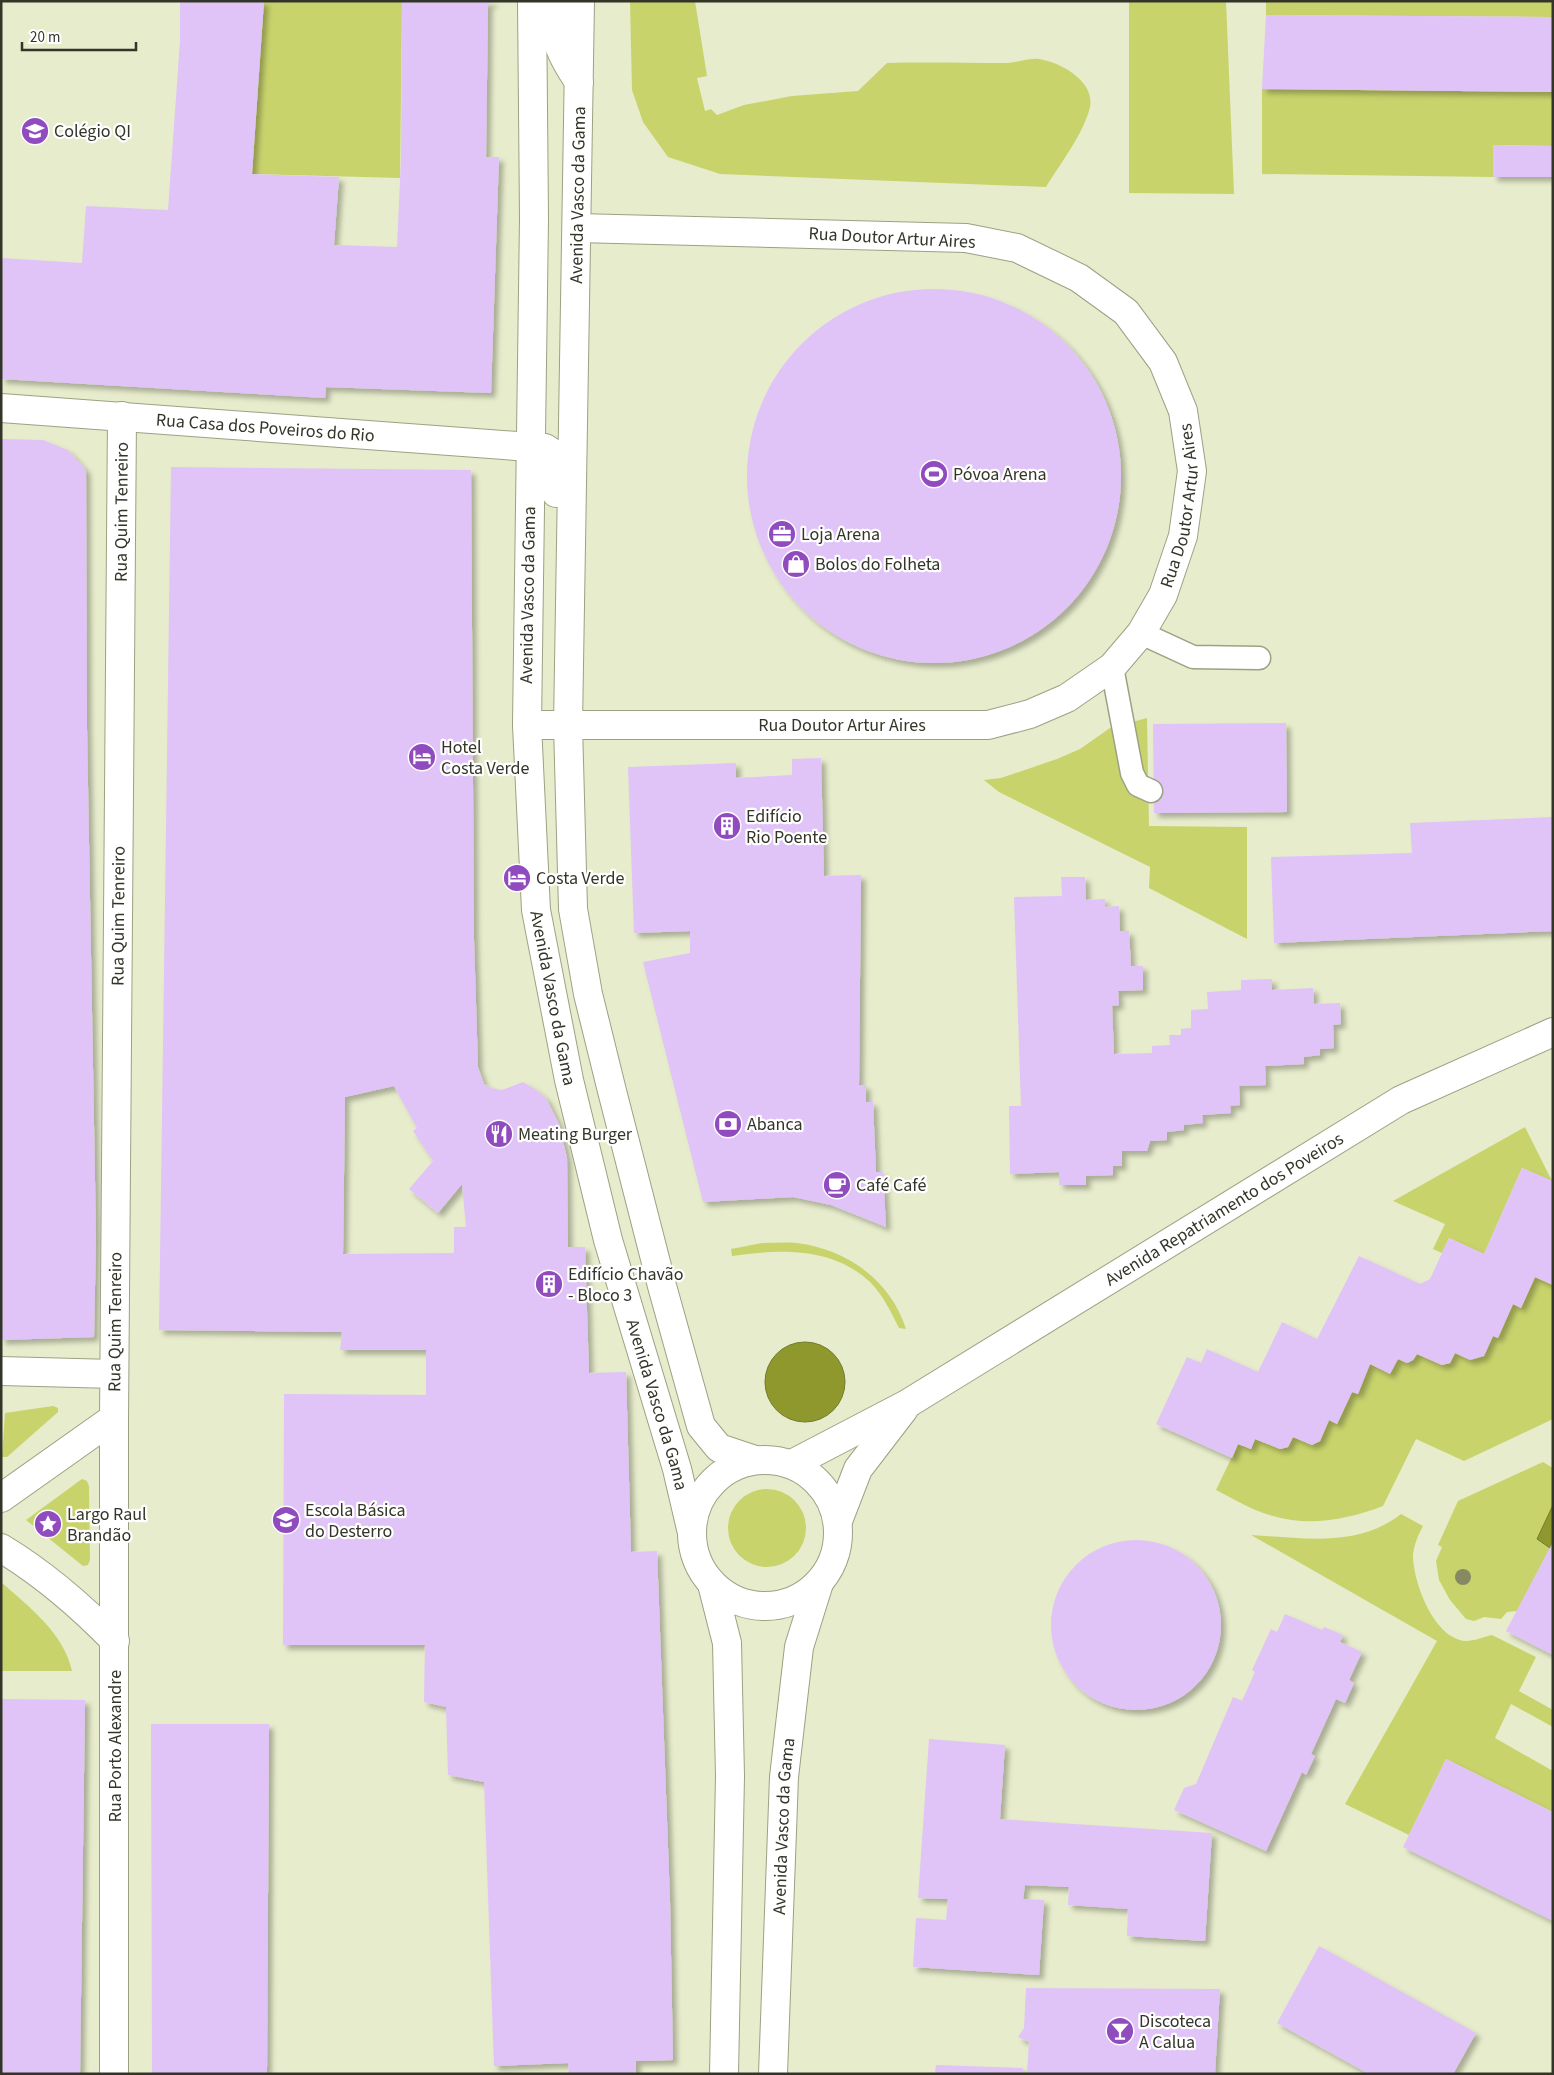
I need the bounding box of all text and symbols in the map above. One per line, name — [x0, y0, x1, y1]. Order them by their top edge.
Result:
scale bar — [22, 20, 136, 52]
text: 20 m — [30, 27, 60, 48]
street label: Avenida Vasco da Gama — [564, 106, 592, 284]
school or university icon: Colégio QI — [20, 116, 50, 146]
place label: Colégio QI — [54, 119, 131, 144]
street label: Rua Doutor Artur Aires — [808, 221, 976, 255]
street label: Rua Casa dos Poveiros do Rio — [155, 407, 375, 448]
street label: Rua Doutor Artur Aires — [1154, 422, 1205, 591]
street label: Rua Quim Tenreiro — [108, 442, 134, 582]
sports icon: Póvoa Arena — [919, 459, 949, 489]
place label: Póvoa Arena — [953, 462, 1047, 487]
street label: Avenida Vasco da Gama — [514, 506, 542, 684]
office icon: Loja Arena — [767, 519, 797, 549]
place label: Loja Arena — [801, 522, 880, 547]
shop icon: Bolos do Folheta — [781, 549, 811, 579]
place label: Bolos do Folheta — [815, 552, 940, 577]
street label: Rua Doutor Artur Aires — [758, 713, 926, 738]
place label: Hotel Costa Verde — [441, 735, 530, 781]
hotel icon: Hotel Costa Verde — [407, 742, 437, 772]
place label: Edifício Rio Poente — [746, 804, 827, 850]
building icon: Edifício Rio Poente — [712, 811, 742, 841]
street label: Rua Quim Tenreiro — [105, 846, 131, 986]
hotel icon: Costa Verde — [502, 863, 532, 893]
place label: Costa Verde — [536, 866, 625, 891]
street label: Avenida Vasco da Gama — [524, 909, 582, 1088]
bank icon: Abanca — [713, 1109, 743, 1139]
place label: Abanca — [747, 1112, 803, 1137]
restaurant icon: Meating Burger — [484, 1119, 514, 1149]
place label: Meating Burger — [518, 1122, 633, 1147]
street label: Avenida Repatriamento dos Poveiros — [1100, 1126, 1348, 1292]
cafe icon: Café Café — [822, 1170, 852, 1200]
place label: Café Café — [856, 1173, 926, 1198]
street label: Rua Quim Tenreiro — [102, 1252, 128, 1392]
place label: Edifício Chavão - Bloco 3 — [568, 1262, 683, 1308]
building icon: Edifício Chavão - Bloco 3 — [534, 1269, 564, 1299]
street label: Avenida Vasco da Gama — [620, 1316, 694, 1493]
place label: Escola Básica do Desterro — [305, 1498, 406, 1544]
place label: Largo Raul Brandão — [67, 1502, 147, 1548]
school or university icon: Escola Básica do Desterro — [271, 1505, 301, 1535]
place icon: Largo Raul Brandão — [33, 1509, 63, 1539]
street label: Rua Porto Alexandre — [103, 1670, 128, 1822]
street label: Avenida Vasco da Gama — [766, 1736, 801, 1915]
place label: Discoteca A Calua — [1139, 2009, 1211, 2055]
bar icon: Discoteca A Calua — [1105, 2016, 1135, 2046]

